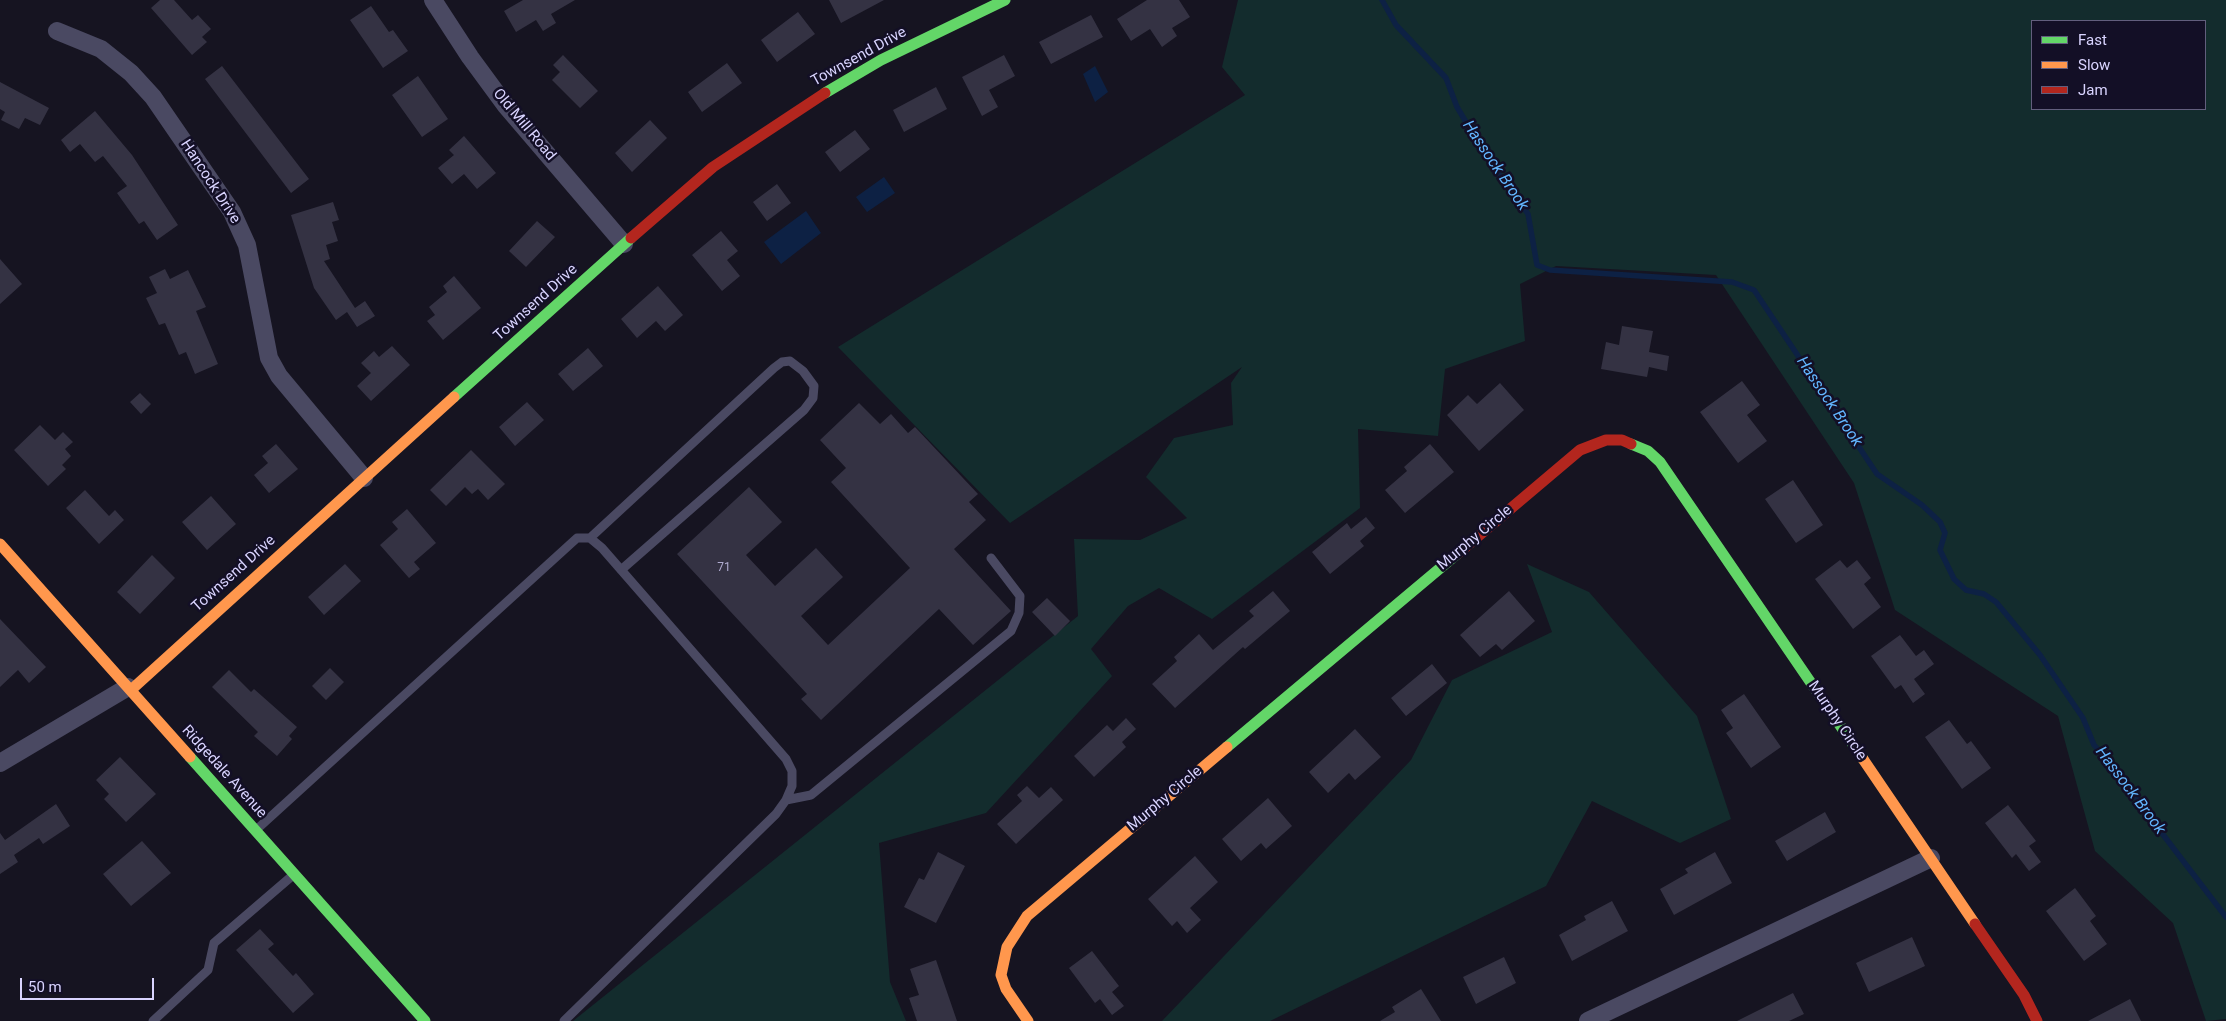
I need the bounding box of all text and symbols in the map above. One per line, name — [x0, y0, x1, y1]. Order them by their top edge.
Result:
legend — [2031, 20, 2206, 110]
street label: Townsend Drive — [808, 23, 910, 91]
text: Fast — [2078, 31, 2107, 49]
text: Slow — [2078, 56, 2110, 74]
text: Jam — [2078, 81, 2108, 99]
street label: Old Mill Road — [489, 85, 559, 165]
water label: Hassock Brook — [1458, 117, 1532, 215]
street label: Hancock Drive — [176, 137, 244, 227]
street label: Townsend Drive — [491, 261, 581, 345]
water label: Hassock Brook — [1792, 353, 1866, 451]
street label: Murphy Circle — [1434, 502, 1516, 574]
street label: Townsend Drive — [189, 532, 279, 616]
house number: 71 — [717, 561, 731, 575]
street label: Murphy Circle — [1804, 678, 1870, 764]
street label: Ridgedale Avenue — [178, 722, 270, 822]
water label: Hassock Brook — [2091, 743, 2169, 839]
street label: Murphy Circle — [1124, 763, 1206, 835]
scale bar — [22, 968, 156, 1000]
text: 50 m — [28, 978, 62, 996]

